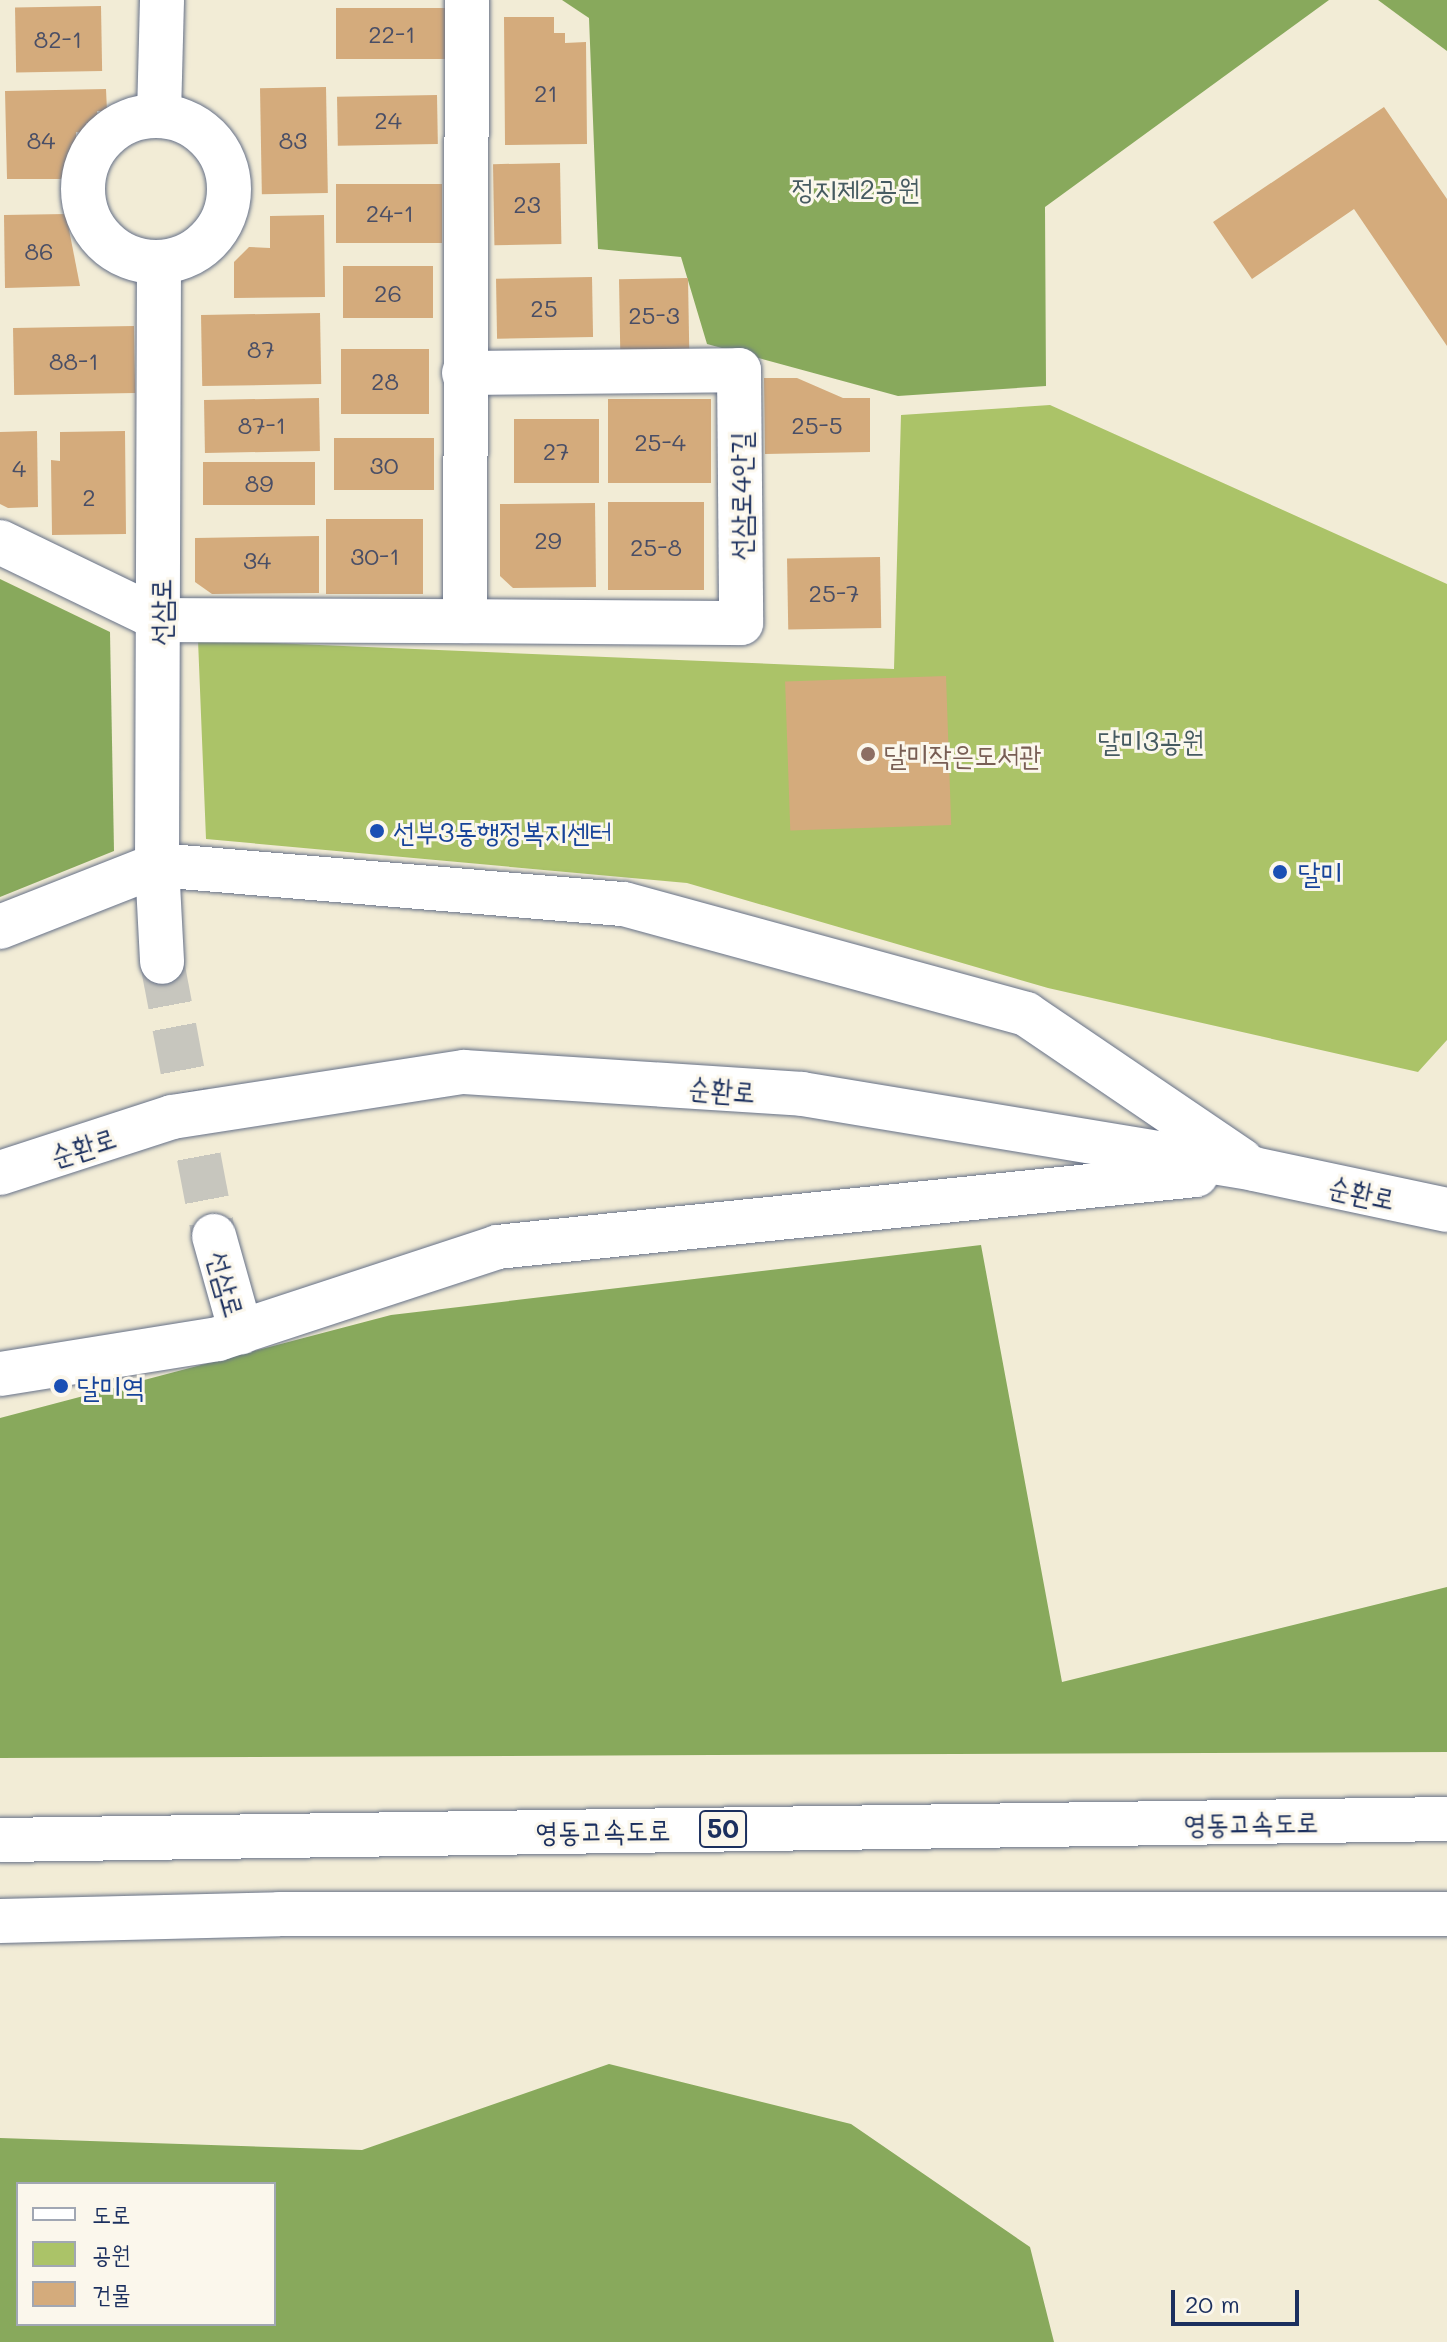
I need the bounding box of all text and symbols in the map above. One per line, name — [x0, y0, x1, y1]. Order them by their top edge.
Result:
house number: 22-1 — [368, 20, 416, 48]
house number: 82-1 — [34, 25, 82, 53]
house number: 21 — [534, 79, 558, 107]
house number: 24 — [374, 106, 402, 134]
house number: 84 — [27, 126, 55, 154]
house number: 83 — [279, 126, 307, 154]
park label: 정지제2공원 — [792, 171, 920, 205]
house number: 23 — [513, 190, 541, 218]
house number: 24-1 — [366, 199, 414, 227]
house number: 86 — [24, 237, 54, 265]
house number: 26 — [374, 279, 402, 307]
house number: 25 — [530, 294, 558, 322]
house number: 25-3 — [628, 301, 680, 329]
house number: 87 — [247, 335, 275, 363]
house number: 88-1 — [49, 347, 99, 375]
house number: 28 — [371, 367, 399, 395]
house number: 87-1 — [238, 411, 286, 439]
house number: 25-5 — [791, 411, 843, 439]
house number: 25-4 — [634, 428, 686, 456]
street label: 선삼로4안길 — [723, 431, 757, 561]
house number: 27 — [543, 437, 569, 465]
house number: 30 — [370, 451, 398, 479]
house number: 4 — [12, 454, 26, 482]
house number: 89 — [245, 469, 273, 497]
house number: 2 — [82, 483, 96, 511]
house number: 29 — [534, 526, 562, 554]
house number: 25-8 — [630, 533, 682, 561]
house number: 30-1 — [350, 542, 400, 570]
house number: 34 — [243, 546, 271, 574]
street label: 선삼로 — [143, 578, 177, 646]
house number: 25-7 — [809, 579, 859, 607]
park label: 달미3공원 — [1098, 723, 1204, 757]
place label: 달미작은도서관 — [884, 737, 1042, 771]
marker: 달미작은도서관 — [859, 745, 877, 763]
place label: 선부3동행정복지센터 — [393, 814, 612, 848]
marker: 선부3동행정복지센터 — [368, 822, 386, 840]
place label: 달미 — [1298, 855, 1343, 889]
marker: 달미 — [1269, 861, 1291, 883]
street label: 순환로 — [687, 1070, 757, 1108]
street label: 순환로 — [46, 1120, 120, 1172]
street label: 순환로 — [1325, 1169, 1399, 1215]
street label: 선삼로 — [202, 1247, 252, 1321]
place label: 달미역 — [77, 1369, 145, 1403]
marker: 달미역 — [52, 1377, 70, 1395]
street label: 영동고속도로 — [1183, 1804, 1319, 1840]
road number: 50 — [699, 1807, 747, 1851]
street label: 영동고속도로 — [535, 1812, 671, 1848]
legend — [16, 2182, 276, 2326]
text: 도로 — [92, 2198, 131, 2229]
text: 공원 — [92, 2238, 131, 2269]
scale bar — [1175, 2274, 1303, 2324]
text: 건물 — [92, 2278, 131, 2309]
text: 20 m — [1185, 2288, 1240, 2319]

